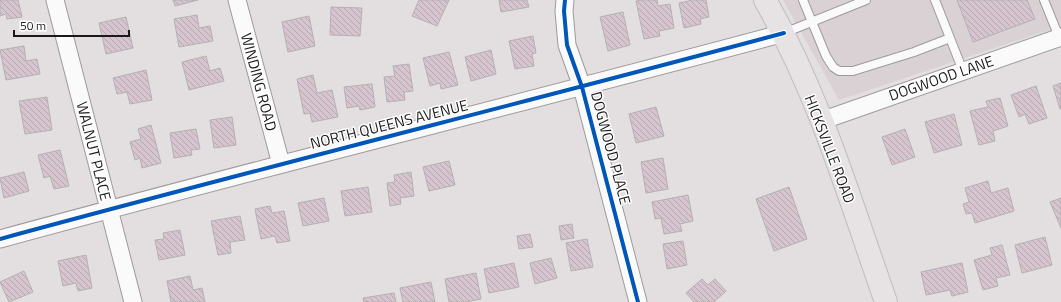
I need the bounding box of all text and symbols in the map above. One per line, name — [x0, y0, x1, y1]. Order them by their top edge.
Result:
scale bar — [14, 12, 129, 38]
text: 50 m — [20, 16, 46, 35]
street label: WINDING ROAD — [235, 30, 283, 134]
street label: DOGWOOD LANE — [886, 49, 996, 107]
street label: DOGWOOD PLACE — [585, 89, 637, 207]
street label: HICKSVILLE ROAD — [799, 91, 861, 207]
street label: NORTH QUEENS AVENUE — [308, 93, 470, 155]
street label: WALNUT PLACE — [71, 99, 117, 203]

